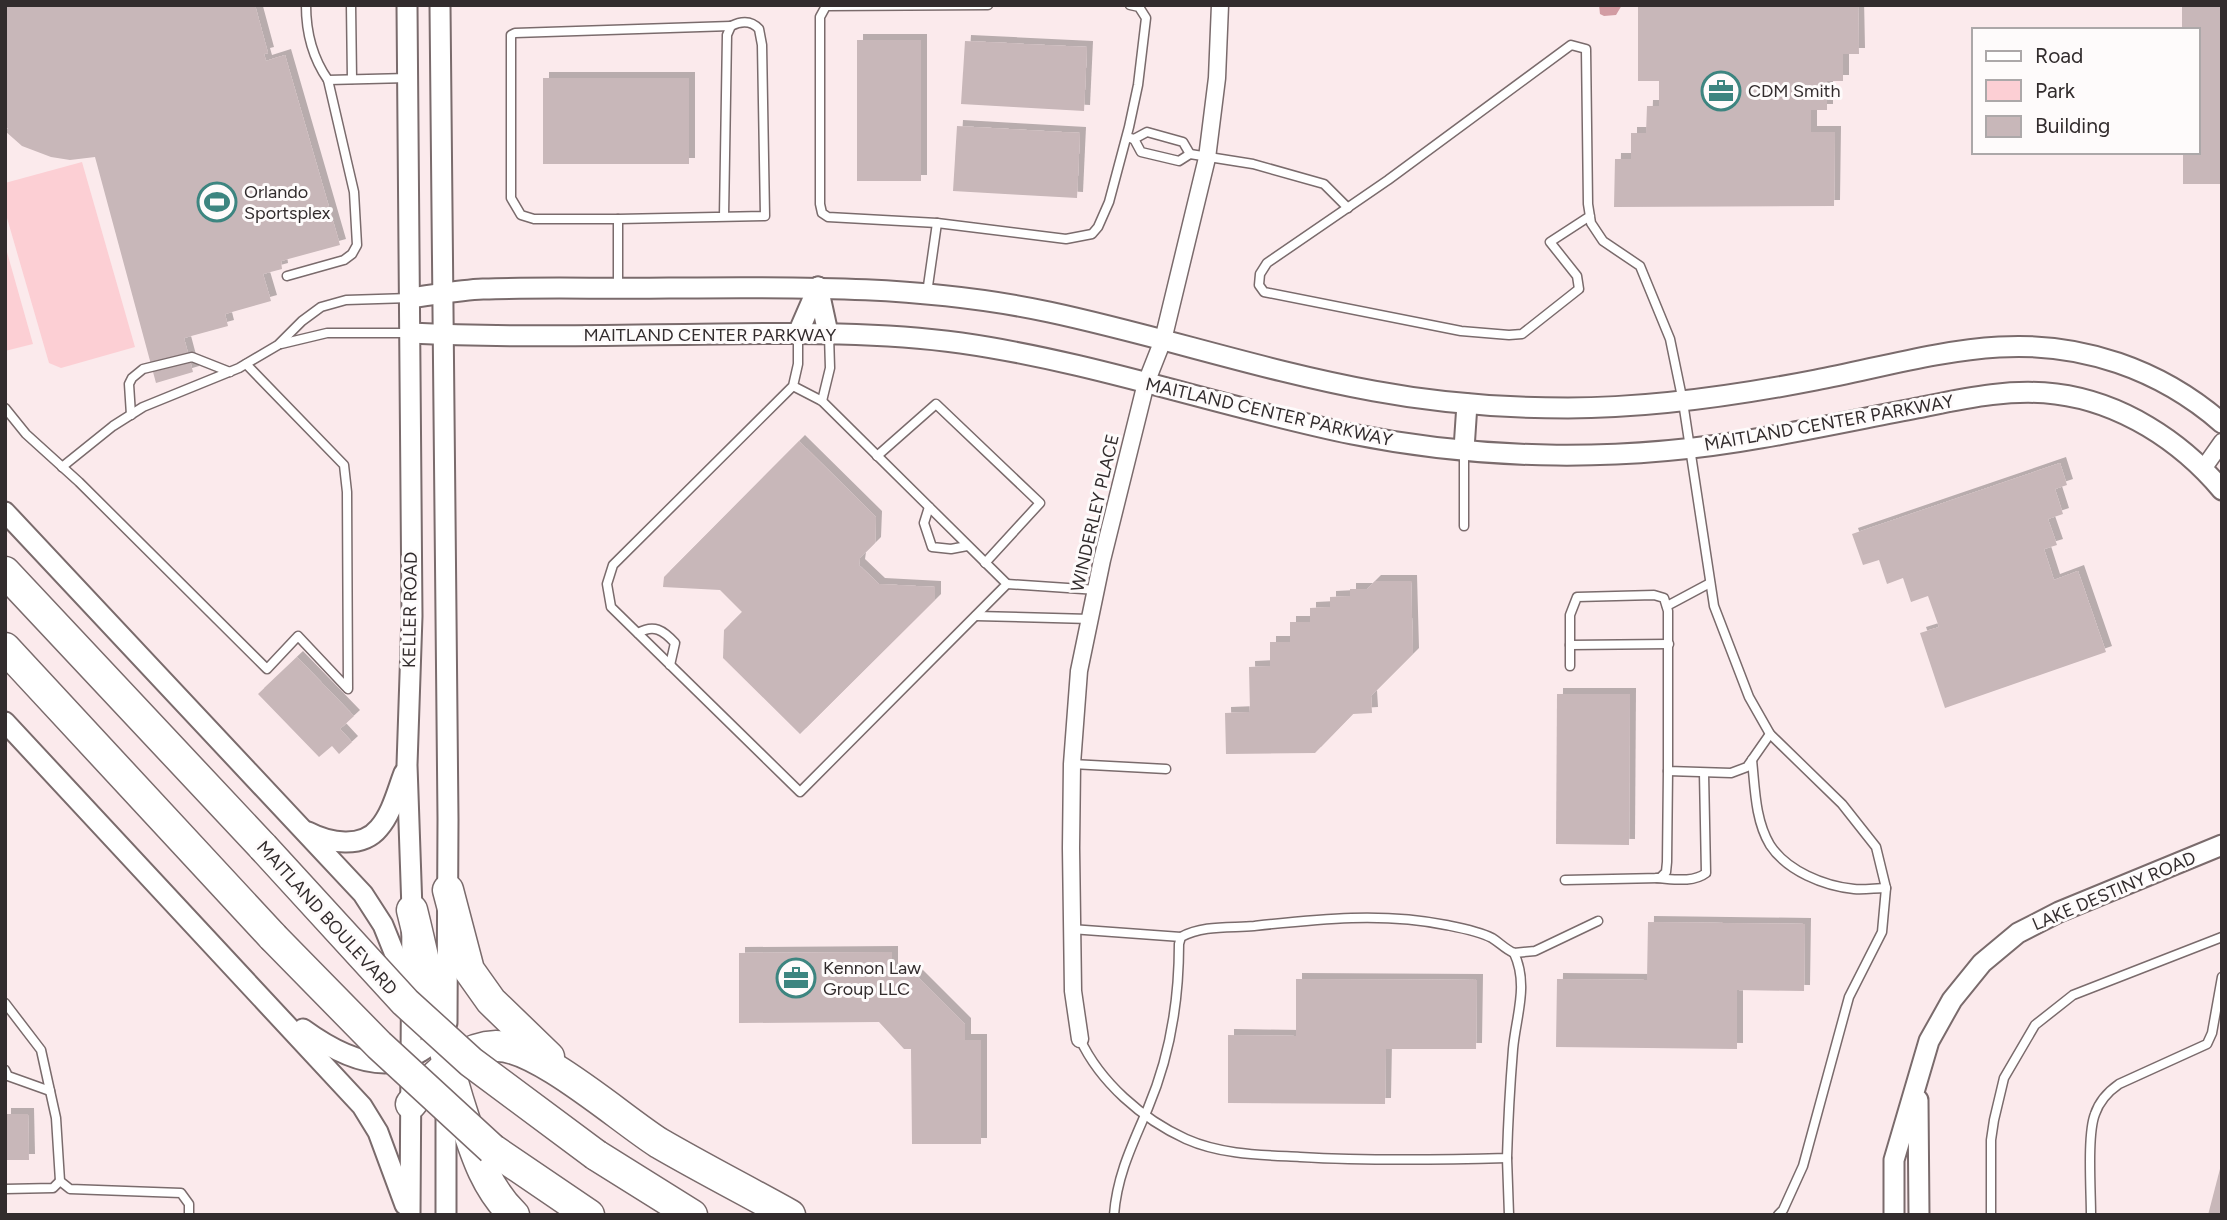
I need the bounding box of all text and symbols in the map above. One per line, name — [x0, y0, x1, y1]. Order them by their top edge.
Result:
legend — [1972, 28, 2199, 154]
text: Road — [2035, 43, 2083, 68]
office icon: CDM Smith — [1700, 70, 1742, 112]
text: Park — [2035, 78, 2076, 103]
place label: CDM Smith — [1748, 80, 1840, 102]
text: Building — [2035, 113, 2110, 138]
sports icon: Orlando Sportsplex — [196, 181, 238, 223]
place label: Orlando Sportsplex — [244, 181, 331, 224]
street label: MAITLAND CENTER PARKWAY — [584, 324, 837, 346]
street label: MAITLAND CENTER PARKWAY — [1143, 373, 1395, 451]
street label: MAITLAND CENTER PARKWAY — [1703, 390, 1956, 456]
street label: WINDERLEY PLACE — [1066, 432, 1124, 594]
street label: KELLER ROAD — [398, 552, 422, 668]
street label: MAITLAND BOULEVARD — [252, 836, 402, 1000]
street label: LAKE DESTINY ROAD — [2029, 847, 2199, 935]
office icon: Kennon Law Group LLC — [775, 957, 817, 999]
place label: Kennon Law Group LLC — [823, 957, 921, 1000]

